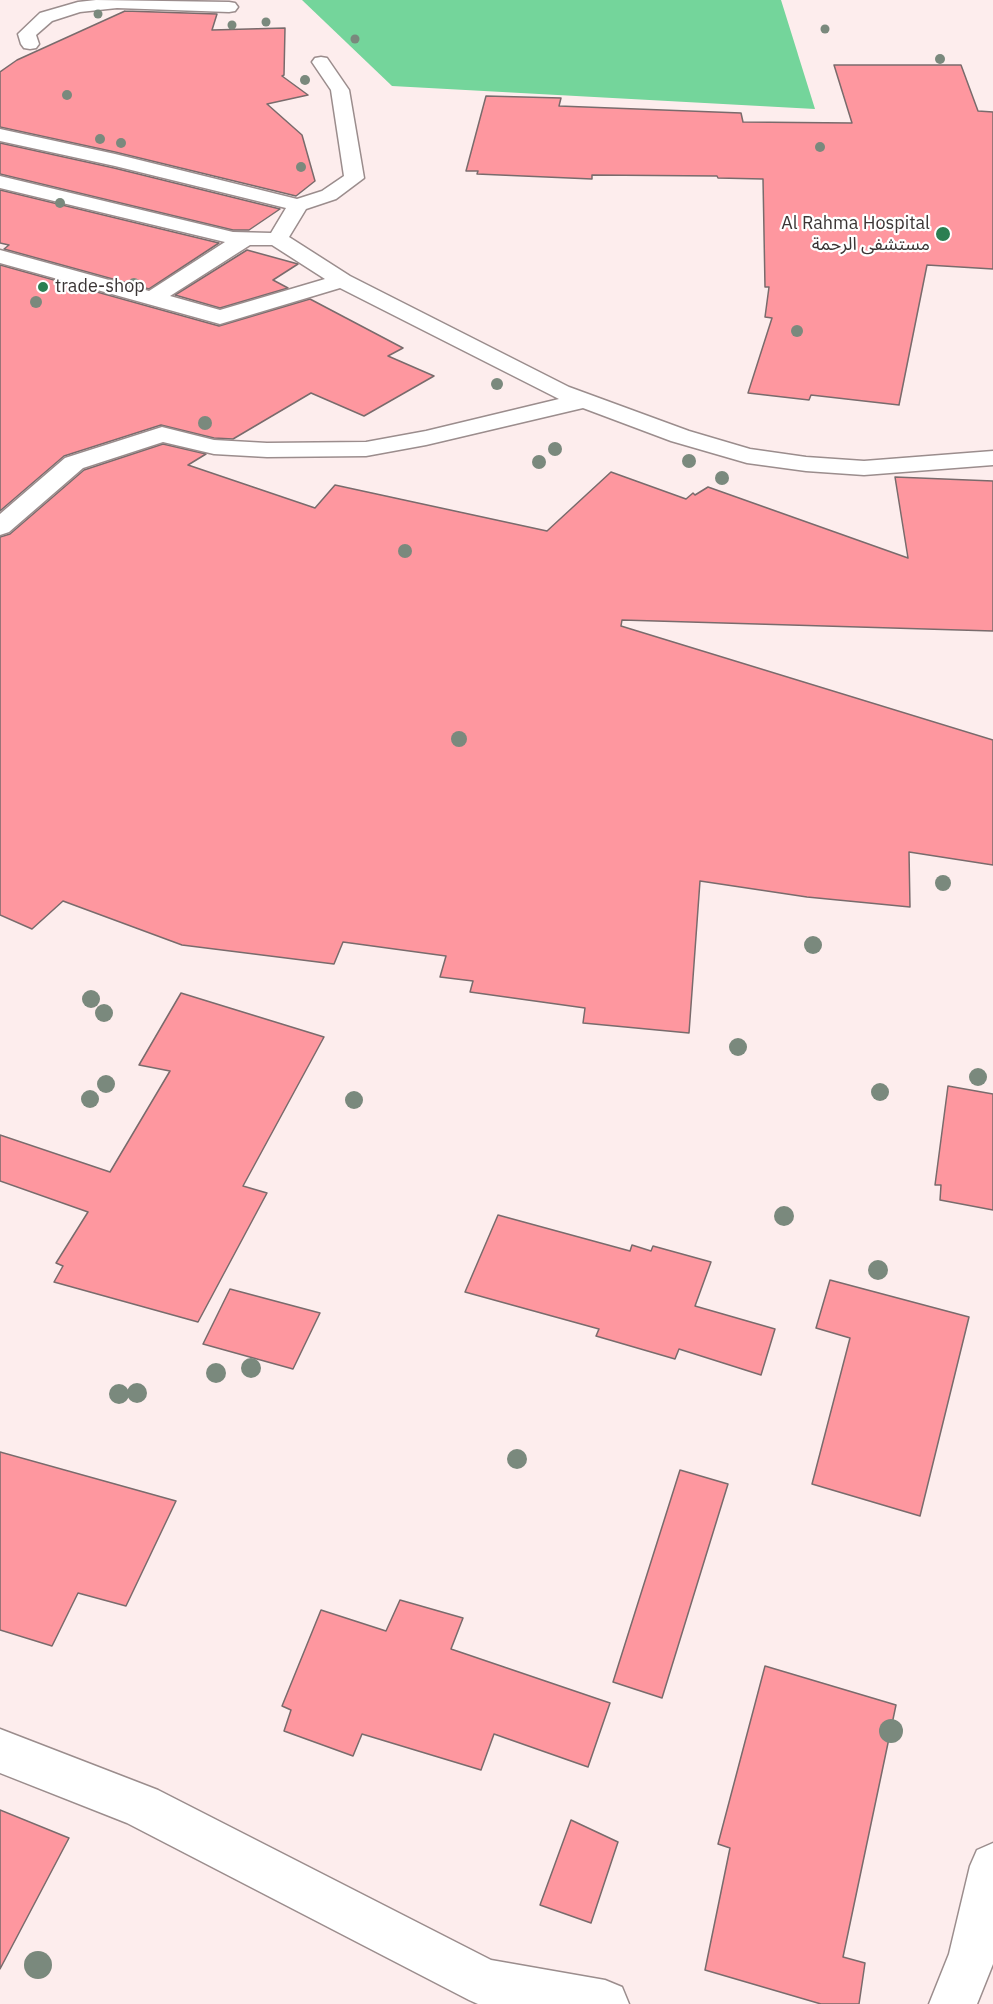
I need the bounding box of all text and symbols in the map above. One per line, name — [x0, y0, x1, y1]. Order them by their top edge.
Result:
place label: Al Rahma Hospital مستشفى الرحمة — [781, 213, 930, 256]
marker: Al Rahma Hospital مستشفى الرحمة — [934, 225, 952, 243]
place label: trade-shop — [55, 276, 145, 298]
marker: trade-shop — [36, 280, 50, 294]

